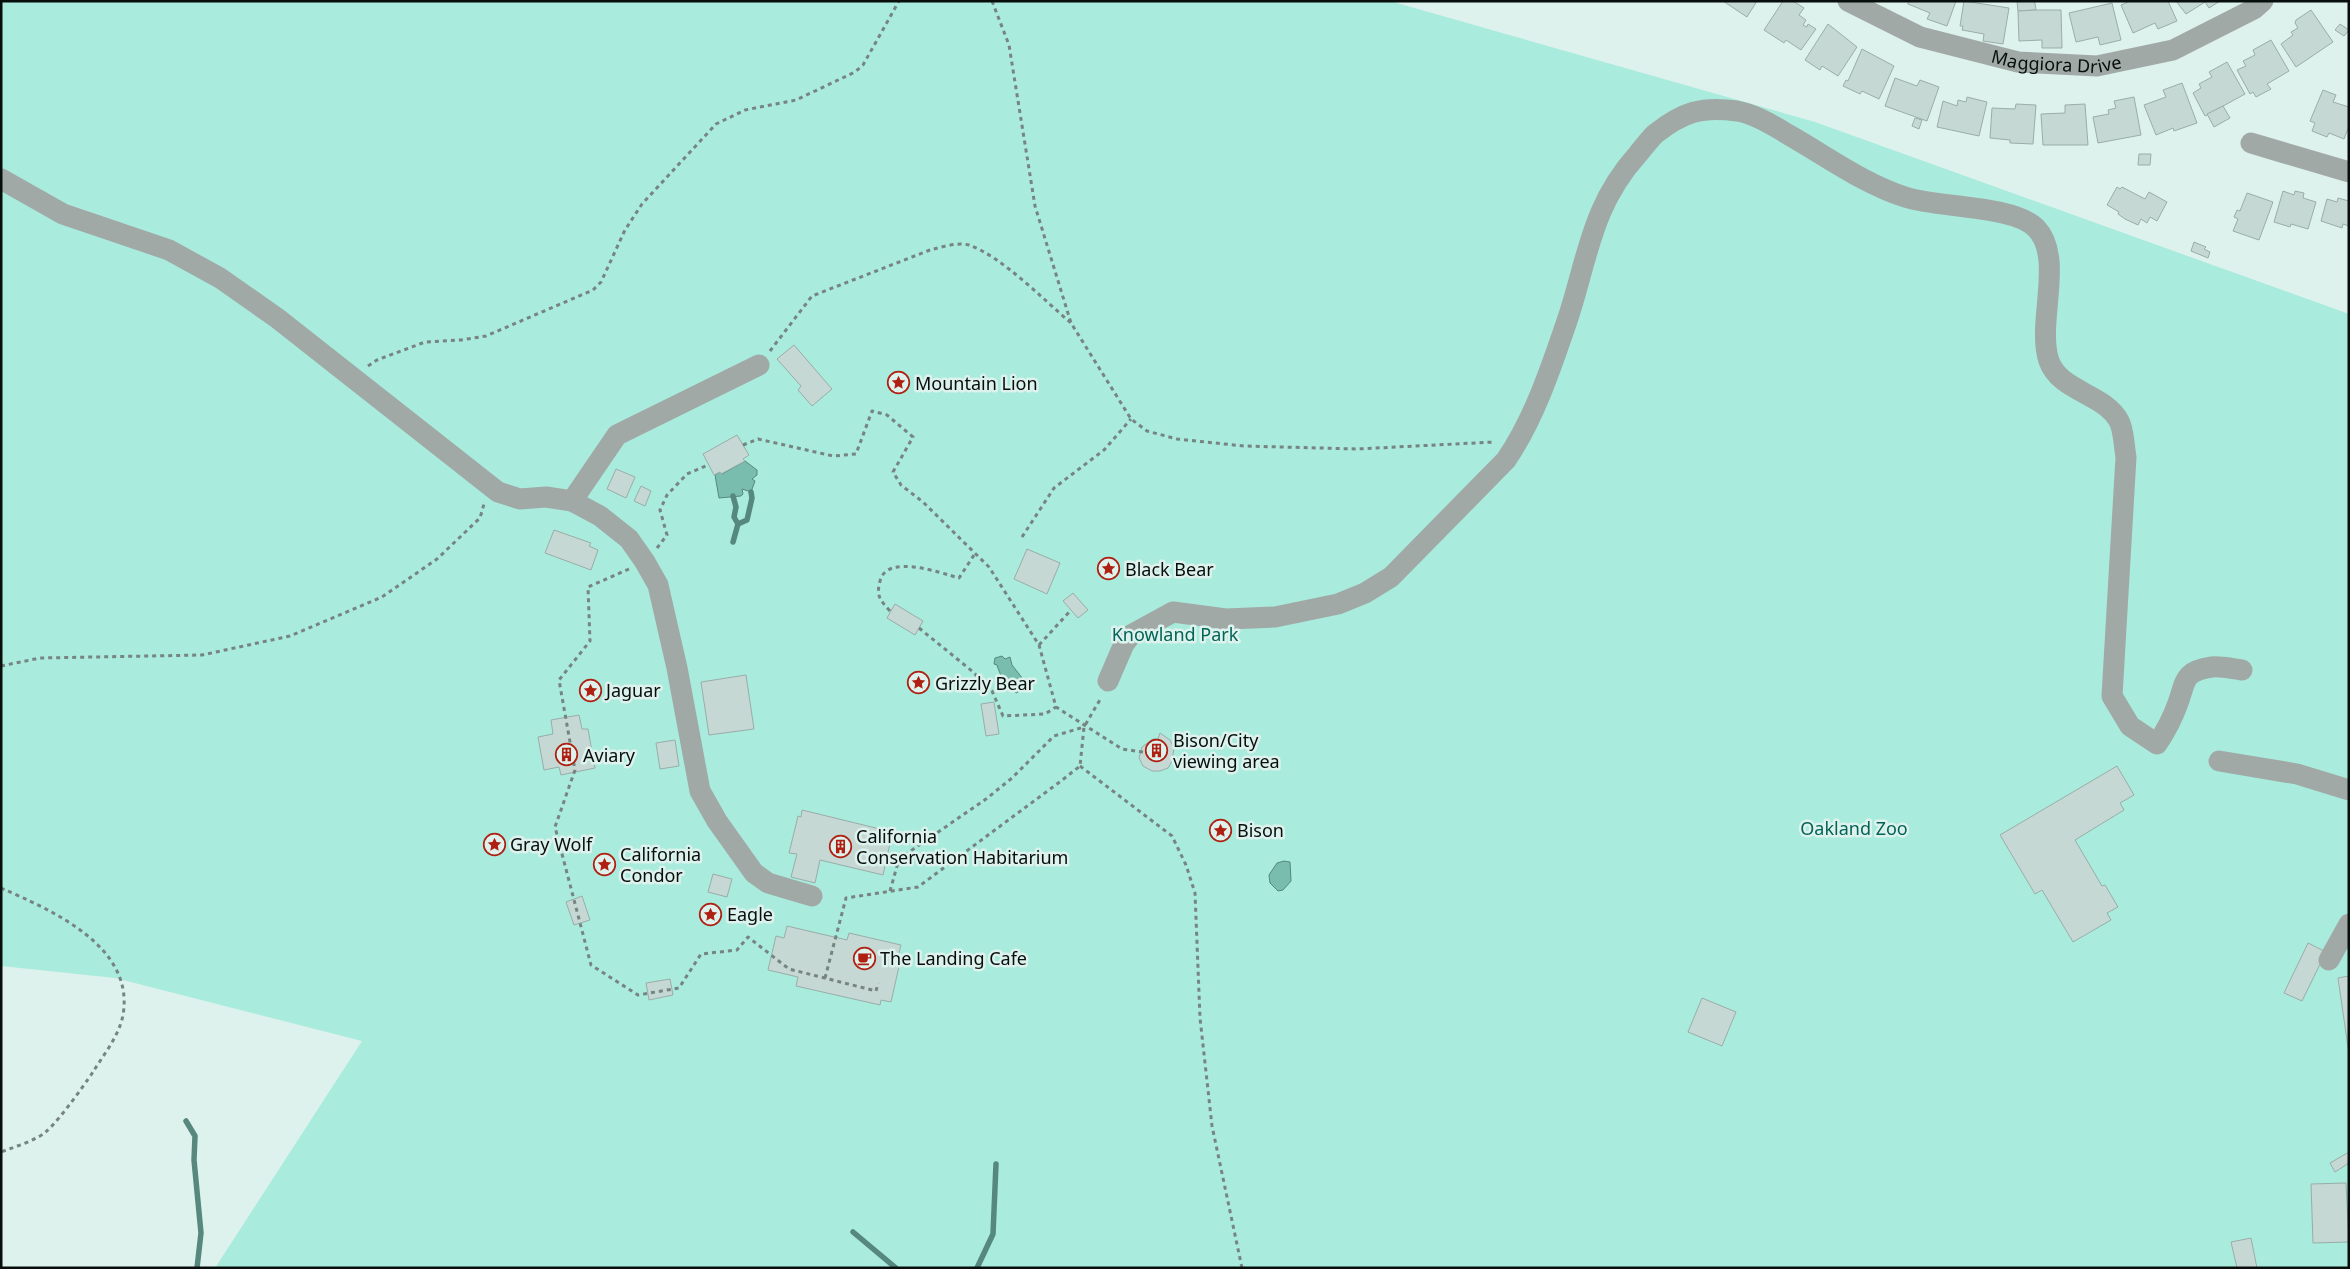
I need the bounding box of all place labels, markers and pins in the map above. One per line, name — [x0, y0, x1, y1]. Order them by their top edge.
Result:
place icon: Mountain Lion — [887, 371, 911, 395]
place label: Mountain Lion — [915, 371, 1038, 395]
place icon: Black Bear — [1097, 557, 1121, 581]
place label: Black Bear — [1125, 557, 1214, 581]
place icon: Grizzly Bear — [907, 671, 931, 695]
place label: Grizzly Bear — [935, 671, 1036, 695]
place icon: Jaguar — [578, 678, 602, 702]
place label: Jaguar — [604, 678, 661, 702]
place label: Bison/City viewing area — [1173, 728, 1280, 773]
building icon: Bison/City viewing area — [1145, 738, 1169, 762]
building icon: Aviary — [555, 743, 579, 767]
place label: Aviary — [583, 743, 636, 767]
place icon: Bison — [1209, 818, 1233, 842]
place label: Bison — [1237, 818, 1284, 842]
place label: California Conservation Habitarium — [856, 824, 1068, 869]
place icon: Gray Wolf — [482, 832, 506, 856]
place label: Gray Wolf — [510, 832, 593, 856]
building icon: California Conservation Habitarium — [828, 834, 852, 858]
place label: California Condor — [620, 842, 701, 887]
place icon: California Condor — [592, 852, 616, 876]
place icon: Eagle — [699, 902, 723, 926]
place label: Eagle — [727, 902, 773, 926]
cafe icon: The Landing Cafe — [852, 946, 876, 970]
place label: The Landing Cafe — [880, 946, 1027, 970]

